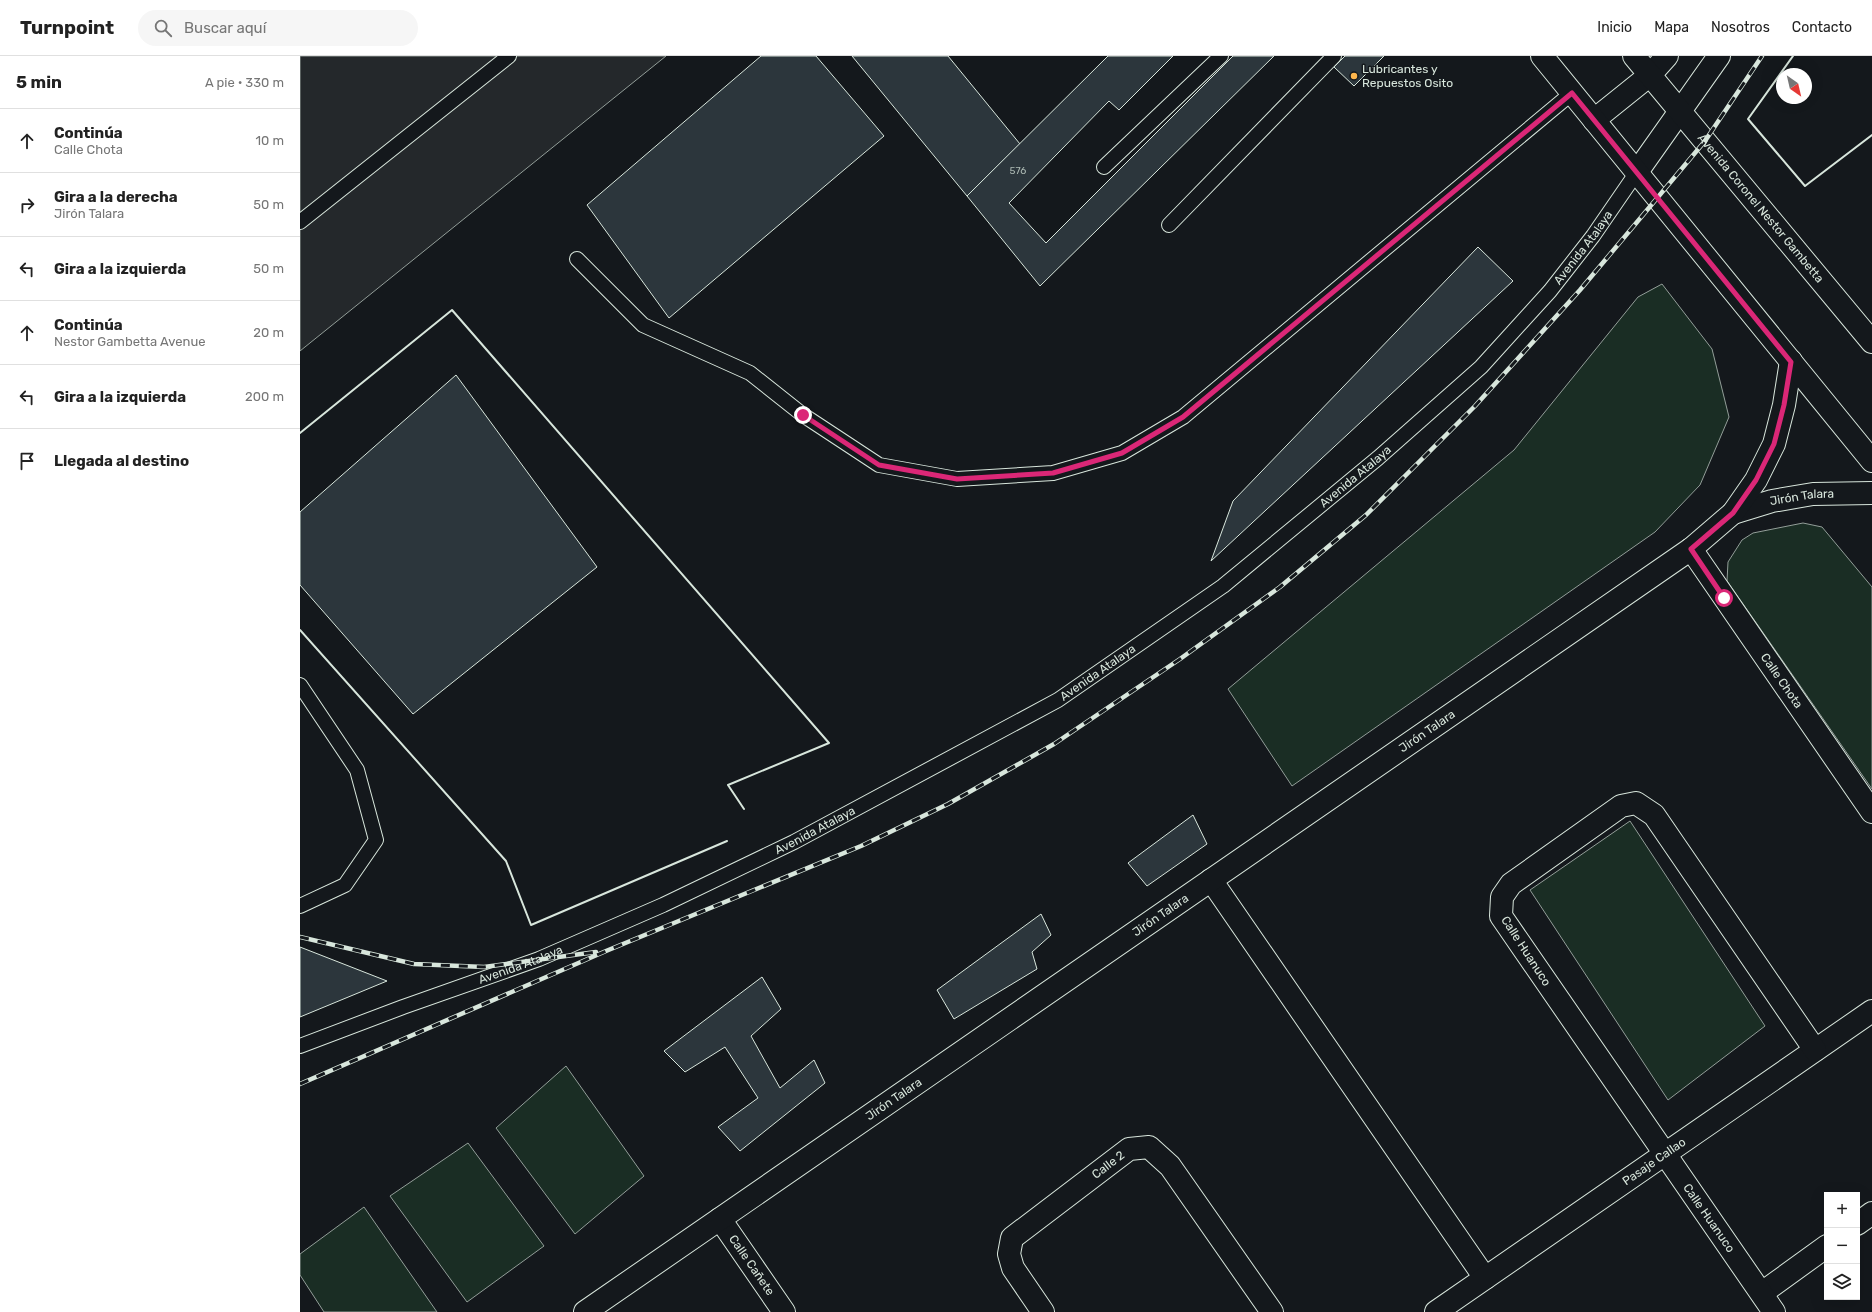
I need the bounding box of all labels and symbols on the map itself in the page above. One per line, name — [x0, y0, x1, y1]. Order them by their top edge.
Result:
place label: Lubricantes y Repuestos Osito — [1362, 62, 1453, 90]
north arrow — [1776, 68, 1812, 104]
marker: Lubricantes y Repuestos Osito — [1349, 71, 1359, 81]
street label: Avenida Coronel Nestor Gambetta — [1695, 131, 1827, 285]
house number: 576 — [1010, 165, 1026, 177]
street label: Avenida Atalaya — [1551, 208, 1615, 287]
route end — [794, 406, 812, 424]
street label: Avenida Atalaya — [1317, 443, 1394, 510]
street label: Jirón Talara — [1769, 487, 1834, 508]
route start — [1715, 589, 1733, 607]
street label: Avenida Atalaya — [1057, 642, 1138, 704]
street label: Calle Chota — [1758, 651, 1806, 711]
street label: Jirón Talara — [1396, 707, 1458, 755]
street label: Avenida Atalaya — [773, 803, 858, 857]
street label: Jirón Talara — [1130, 891, 1191, 939]
street label: Calle Huanuco — [1498, 913, 1554, 989]
street label: Avenida Atalaya — [476, 943, 565, 987]
street label: Jirón Talara — [863, 1075, 924, 1123]
street label: Pasaje Callao — [1620, 1135, 1689, 1188]
street label: Calle 2 — [1089, 1148, 1127, 1182]
street label: Calle Huanuco — [1680, 1181, 1738, 1255]
street label: Calle Cañete — [726, 1232, 778, 1298]

